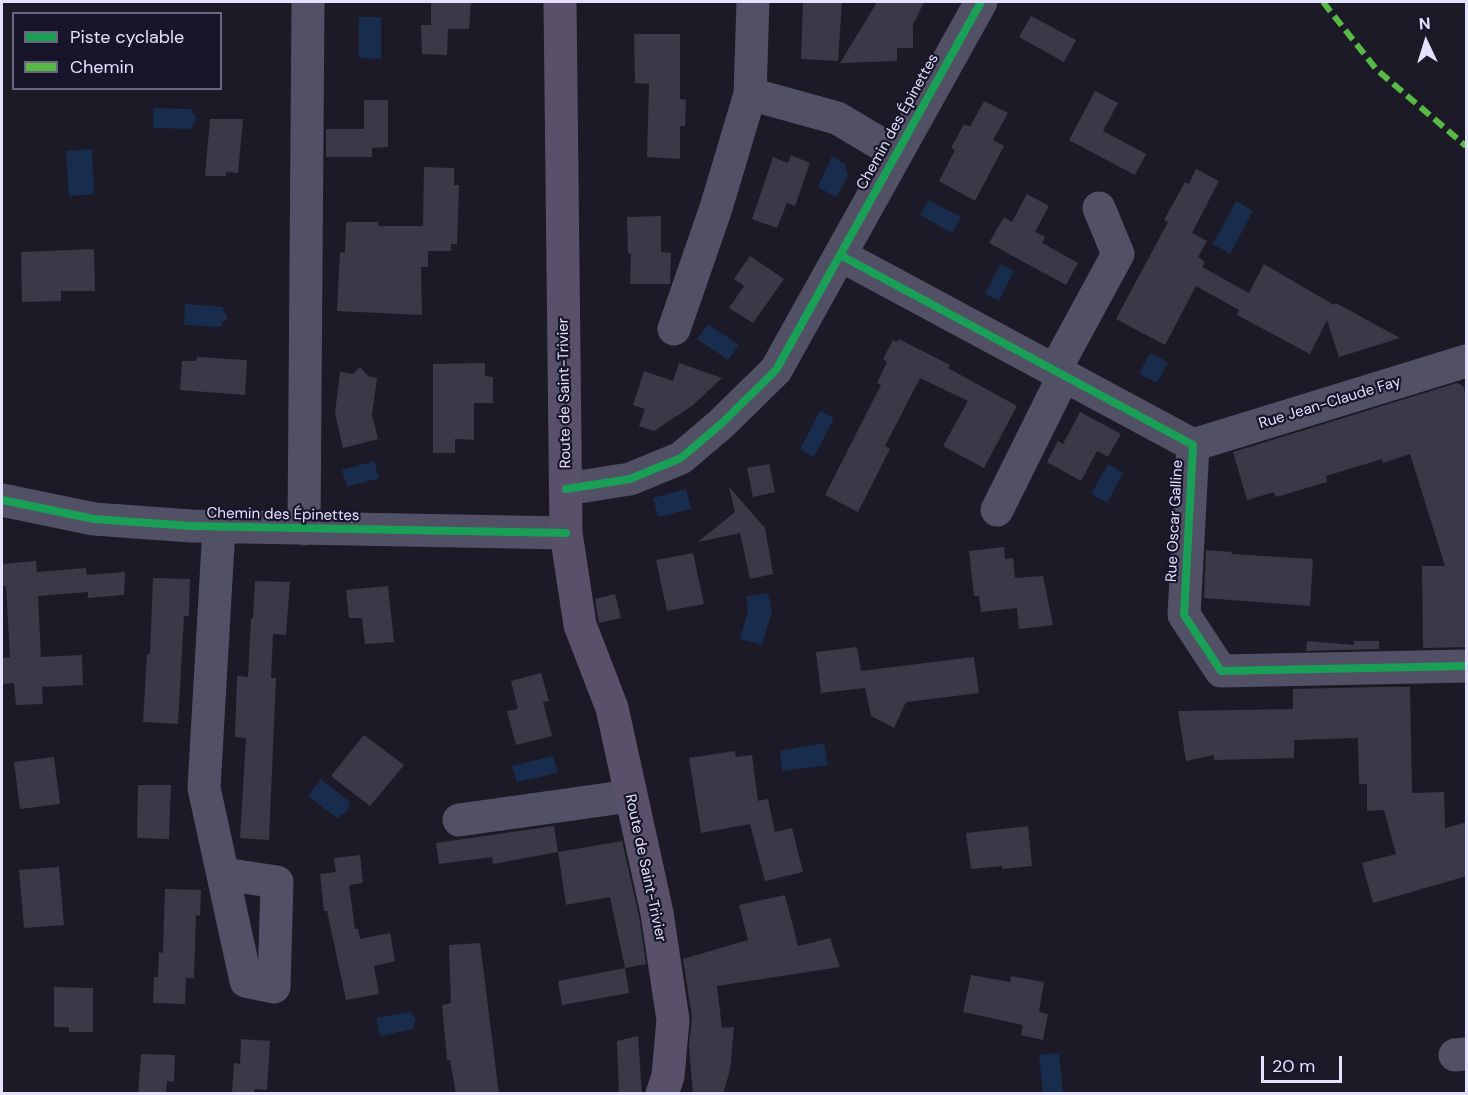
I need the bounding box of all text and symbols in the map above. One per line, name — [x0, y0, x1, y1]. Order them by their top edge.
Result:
legend — [12, 12, 222, 90]
north arrow — [1396, 12, 1456, 72]
text: N — [1418, 13, 1431, 34]
text: Piste cyclable — [70, 25, 184, 49]
street label: Chemin des Épinettes — [853, 51, 943, 193]
text: Chemin — [70, 55, 134, 79]
street label: Route de Saint-Trivier — [555, 318, 575, 468]
street label: Rue Jean-Claude Fay — [1257, 373, 1403, 433]
street label: Rue Oscar Galline — [1163, 459, 1187, 583]
street label: Chemin des Épinettes — [206, 505, 360, 525]
street label: Route de Saint-Trivier — [621, 792, 669, 944]
scale bar — [1264, 1044, 1345, 1082]
text: 20 m — [1272, 1054, 1315, 1078]

